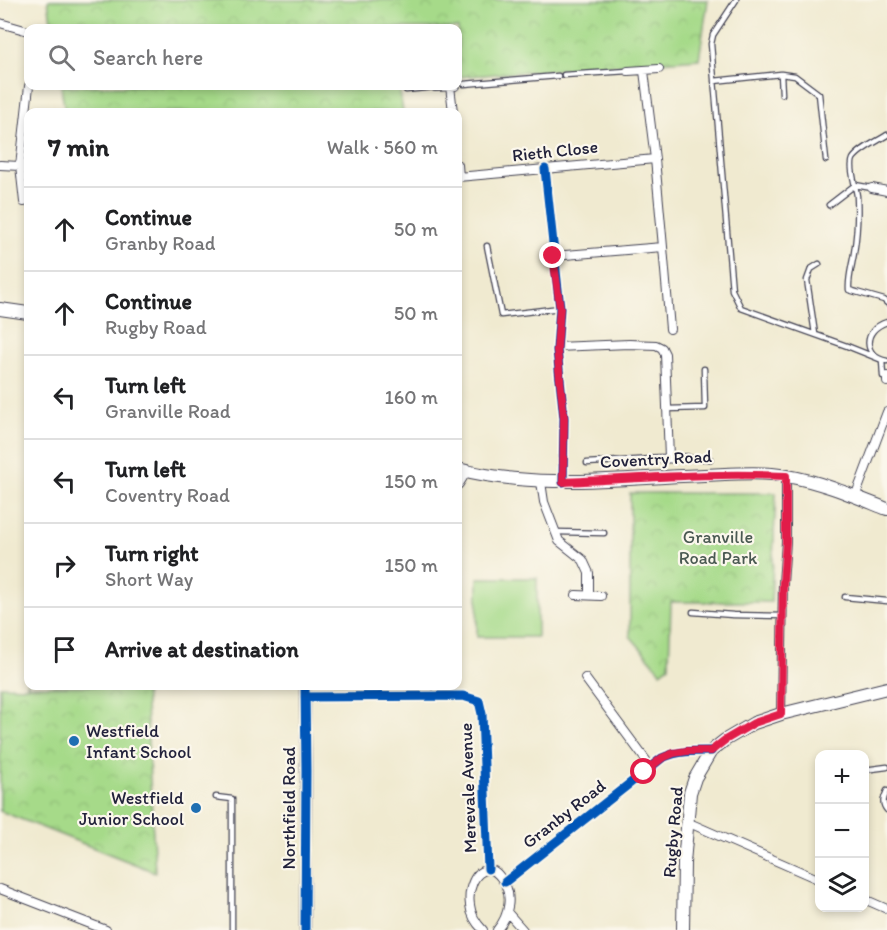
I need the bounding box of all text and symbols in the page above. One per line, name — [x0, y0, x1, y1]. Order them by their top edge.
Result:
search box — [24, 24, 462, 90]
icon: search — [45, 41, 78, 74]
text: Search here — [93, 44, 203, 71]
text: 7 min — [48, 131, 109, 163]
text: Walk · 560 m — [327, 135, 438, 159]
street label: Rieth Close — [511, 136, 599, 166]
text: Continue — [105, 204, 192, 231]
icon: ahead — [48, 213, 81, 246]
text: 50 m — [394, 217, 438, 241]
text: Granby Road — [105, 231, 215, 255]
route end — [539, 242, 565, 268]
text: Continue — [105, 288, 192, 315]
icon: ahead — [48, 297, 81, 330]
text: 50 m — [394, 301, 438, 325]
text: Rugby Road — [105, 315, 207, 339]
text: Turn left — [105, 372, 186, 399]
icon: left — [48, 381, 81, 414]
text: 160 m — [385, 385, 438, 409]
text: Granville Road — [105, 399, 231, 423]
street label: Coventry Road — [599, 445, 713, 473]
text: Turn left — [105, 456, 186, 483]
icon: left — [48, 465, 81, 498]
text: 150 m — [385, 469, 438, 493]
text: Coventry Road — [105, 483, 230, 507]
park label: Granville Road Park — [679, 526, 758, 569]
text: Turn right — [105, 540, 199, 567]
icon: right — [48, 549, 81, 582]
text: 150 m — [385, 553, 438, 577]
text: Short Way — [105, 567, 193, 591]
icon: arrive — [48, 633, 81, 666]
text: Arrive at destination — [105, 636, 299, 663]
place label: Westfield Infant School — [86, 720, 191, 763]
street label: Merevale Avenue — [455, 723, 481, 853]
marker: Westfield Infant School — [67, 734, 81, 748]
street label: Northfield Road — [278, 746, 300, 869]
map controls — [815, 750, 869, 912]
button: + — [815, 750, 869, 804]
route start — [630, 758, 656, 784]
street label: Granby Road — [518, 774, 610, 853]
street label: Rugby Road — [658, 785, 688, 879]
place label: Westfield Junior School — [79, 787, 184, 830]
marker: Westfield Junior School — [189, 801, 203, 815]
button: − — [815, 804, 869, 858]
button: layers — [815, 858, 869, 912]

